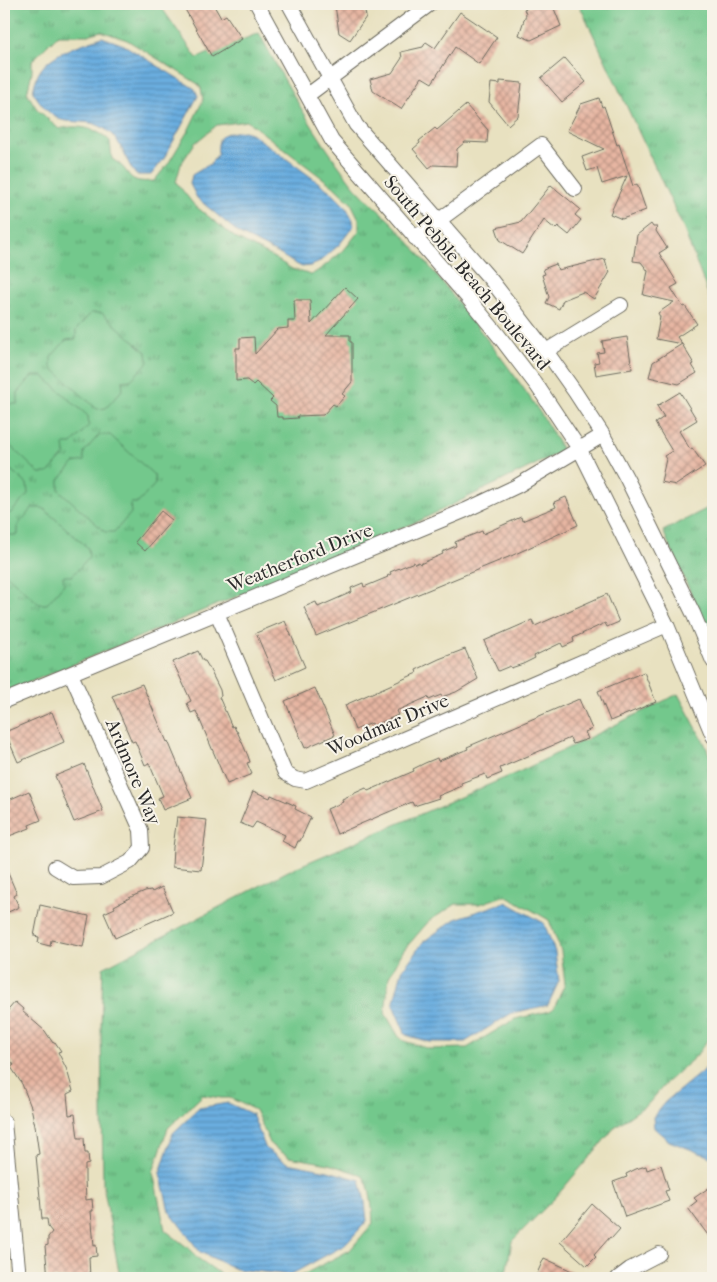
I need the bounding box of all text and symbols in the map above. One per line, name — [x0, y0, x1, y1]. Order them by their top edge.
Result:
street label: South Pebble Beach Boulevard — [379, 171, 555, 375]
street label: Weatherford Drive — [223, 519, 376, 598]
street label: Woodmar Drive — [323, 689, 452, 761]
street label: Ardmore Way — [100, 715, 166, 829]

